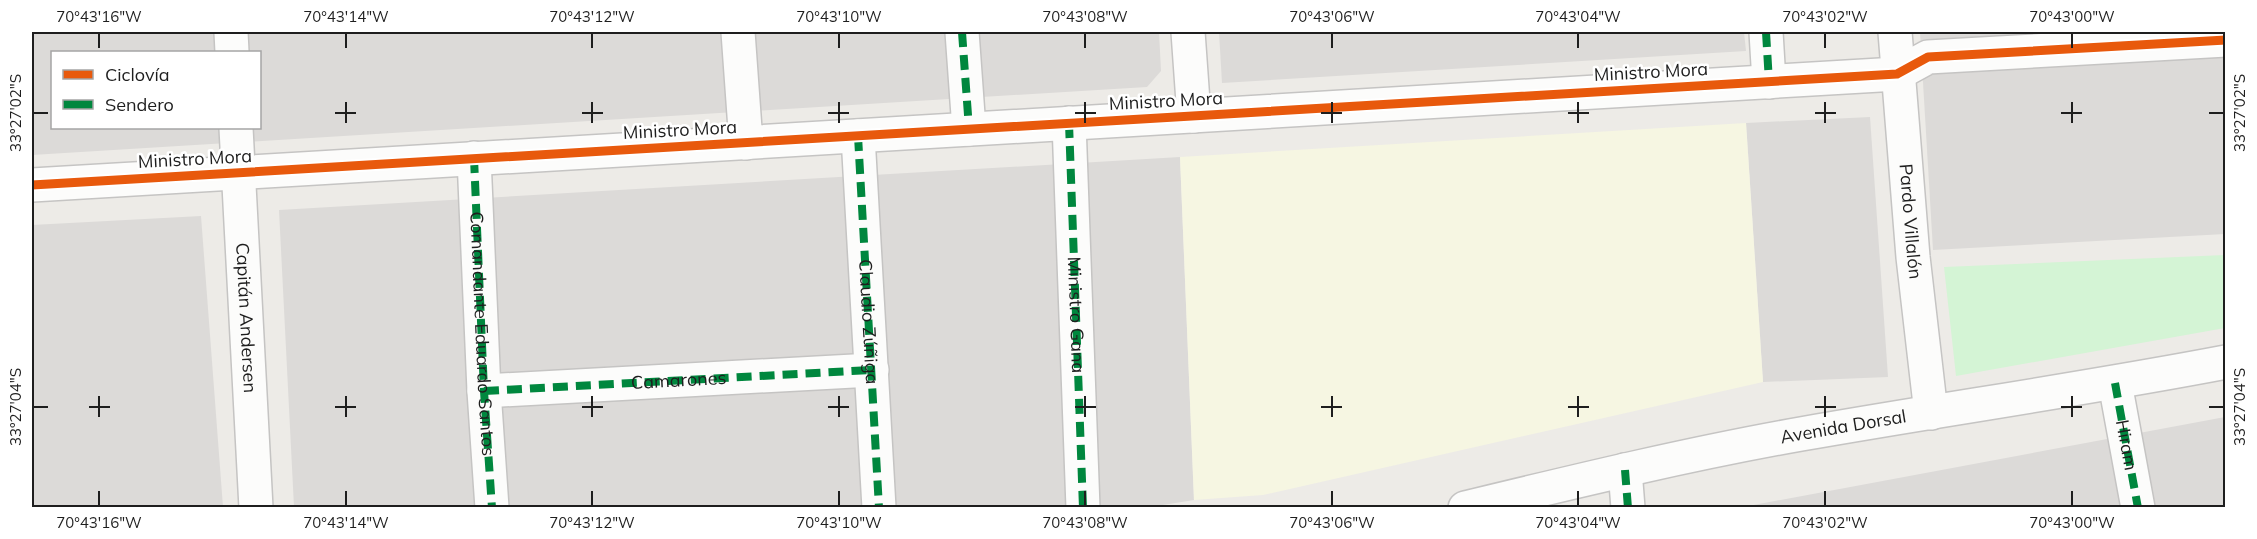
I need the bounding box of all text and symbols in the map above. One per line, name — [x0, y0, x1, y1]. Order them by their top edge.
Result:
text: 70°43'16"W — [56, 7, 142, 26]
text: 70°43'14"W — [303, 7, 389, 26]
text: 70°43'12"W — [549, 7, 635, 26]
text: 70°43'10"W — [796, 7, 882, 26]
text: 70°43'08"W — [1042, 7, 1128, 26]
text: 70°43'06"W — [1289, 7, 1375, 26]
text: 70°43'04"W — [1535, 7, 1621, 26]
text: 70°43'02"W — [1782, 7, 1868, 26]
text: 70°43'00"W — [2029, 7, 2115, 26]
legend — [51, 51, 261, 129]
street label: Ministro Mora — [1593, 57, 1709, 86]
text: Ciclovía — [105, 63, 170, 86]
text: 33°27'02"S — [6, 74, 25, 152]
text: 33°27'02"S — [2230, 74, 2249, 152]
street label: Ministro Mora — [1108, 86, 1224, 115]
text: Sendero — [105, 93, 174, 116]
street label: Ministro Mora — [622, 115, 738, 144]
street label: Ministro Mora — [137, 144, 253, 173]
street label: Pardo Villalón — [1895, 163, 1927, 280]
street label: Comandante Eduardo Santos — [465, 211, 500, 457]
street label: Capitán Andersen — [231, 242, 262, 393]
street label: Ministro Gana — [1063, 256, 1090, 374]
street label: Claudio Zúñiga — [854, 258, 884, 385]
street label: Camarones — [630, 366, 727, 394]
text: 33°27'04"S — [6, 368, 25, 446]
text: 33°27'04"S — [2230, 368, 2249, 446]
street label: Avenida Dorsal — [1778, 404, 1908, 449]
street label: Hiram — [2111, 418, 2143, 472]
text: 70°43'16"W — [56, 513, 142, 532]
text: 70°43'14"W — [303, 513, 389, 532]
text: 70°43'12"W — [549, 513, 635, 532]
text: 70°43'10"W — [796, 513, 882, 532]
text: 70°43'08"W — [1042, 513, 1128, 532]
text: 70°43'06"W — [1289, 513, 1375, 532]
text: 70°43'04"W — [1535, 513, 1621, 532]
text: 70°43'02"W — [1782, 513, 1868, 532]
text: 70°43'00"W — [2029, 513, 2115, 532]

